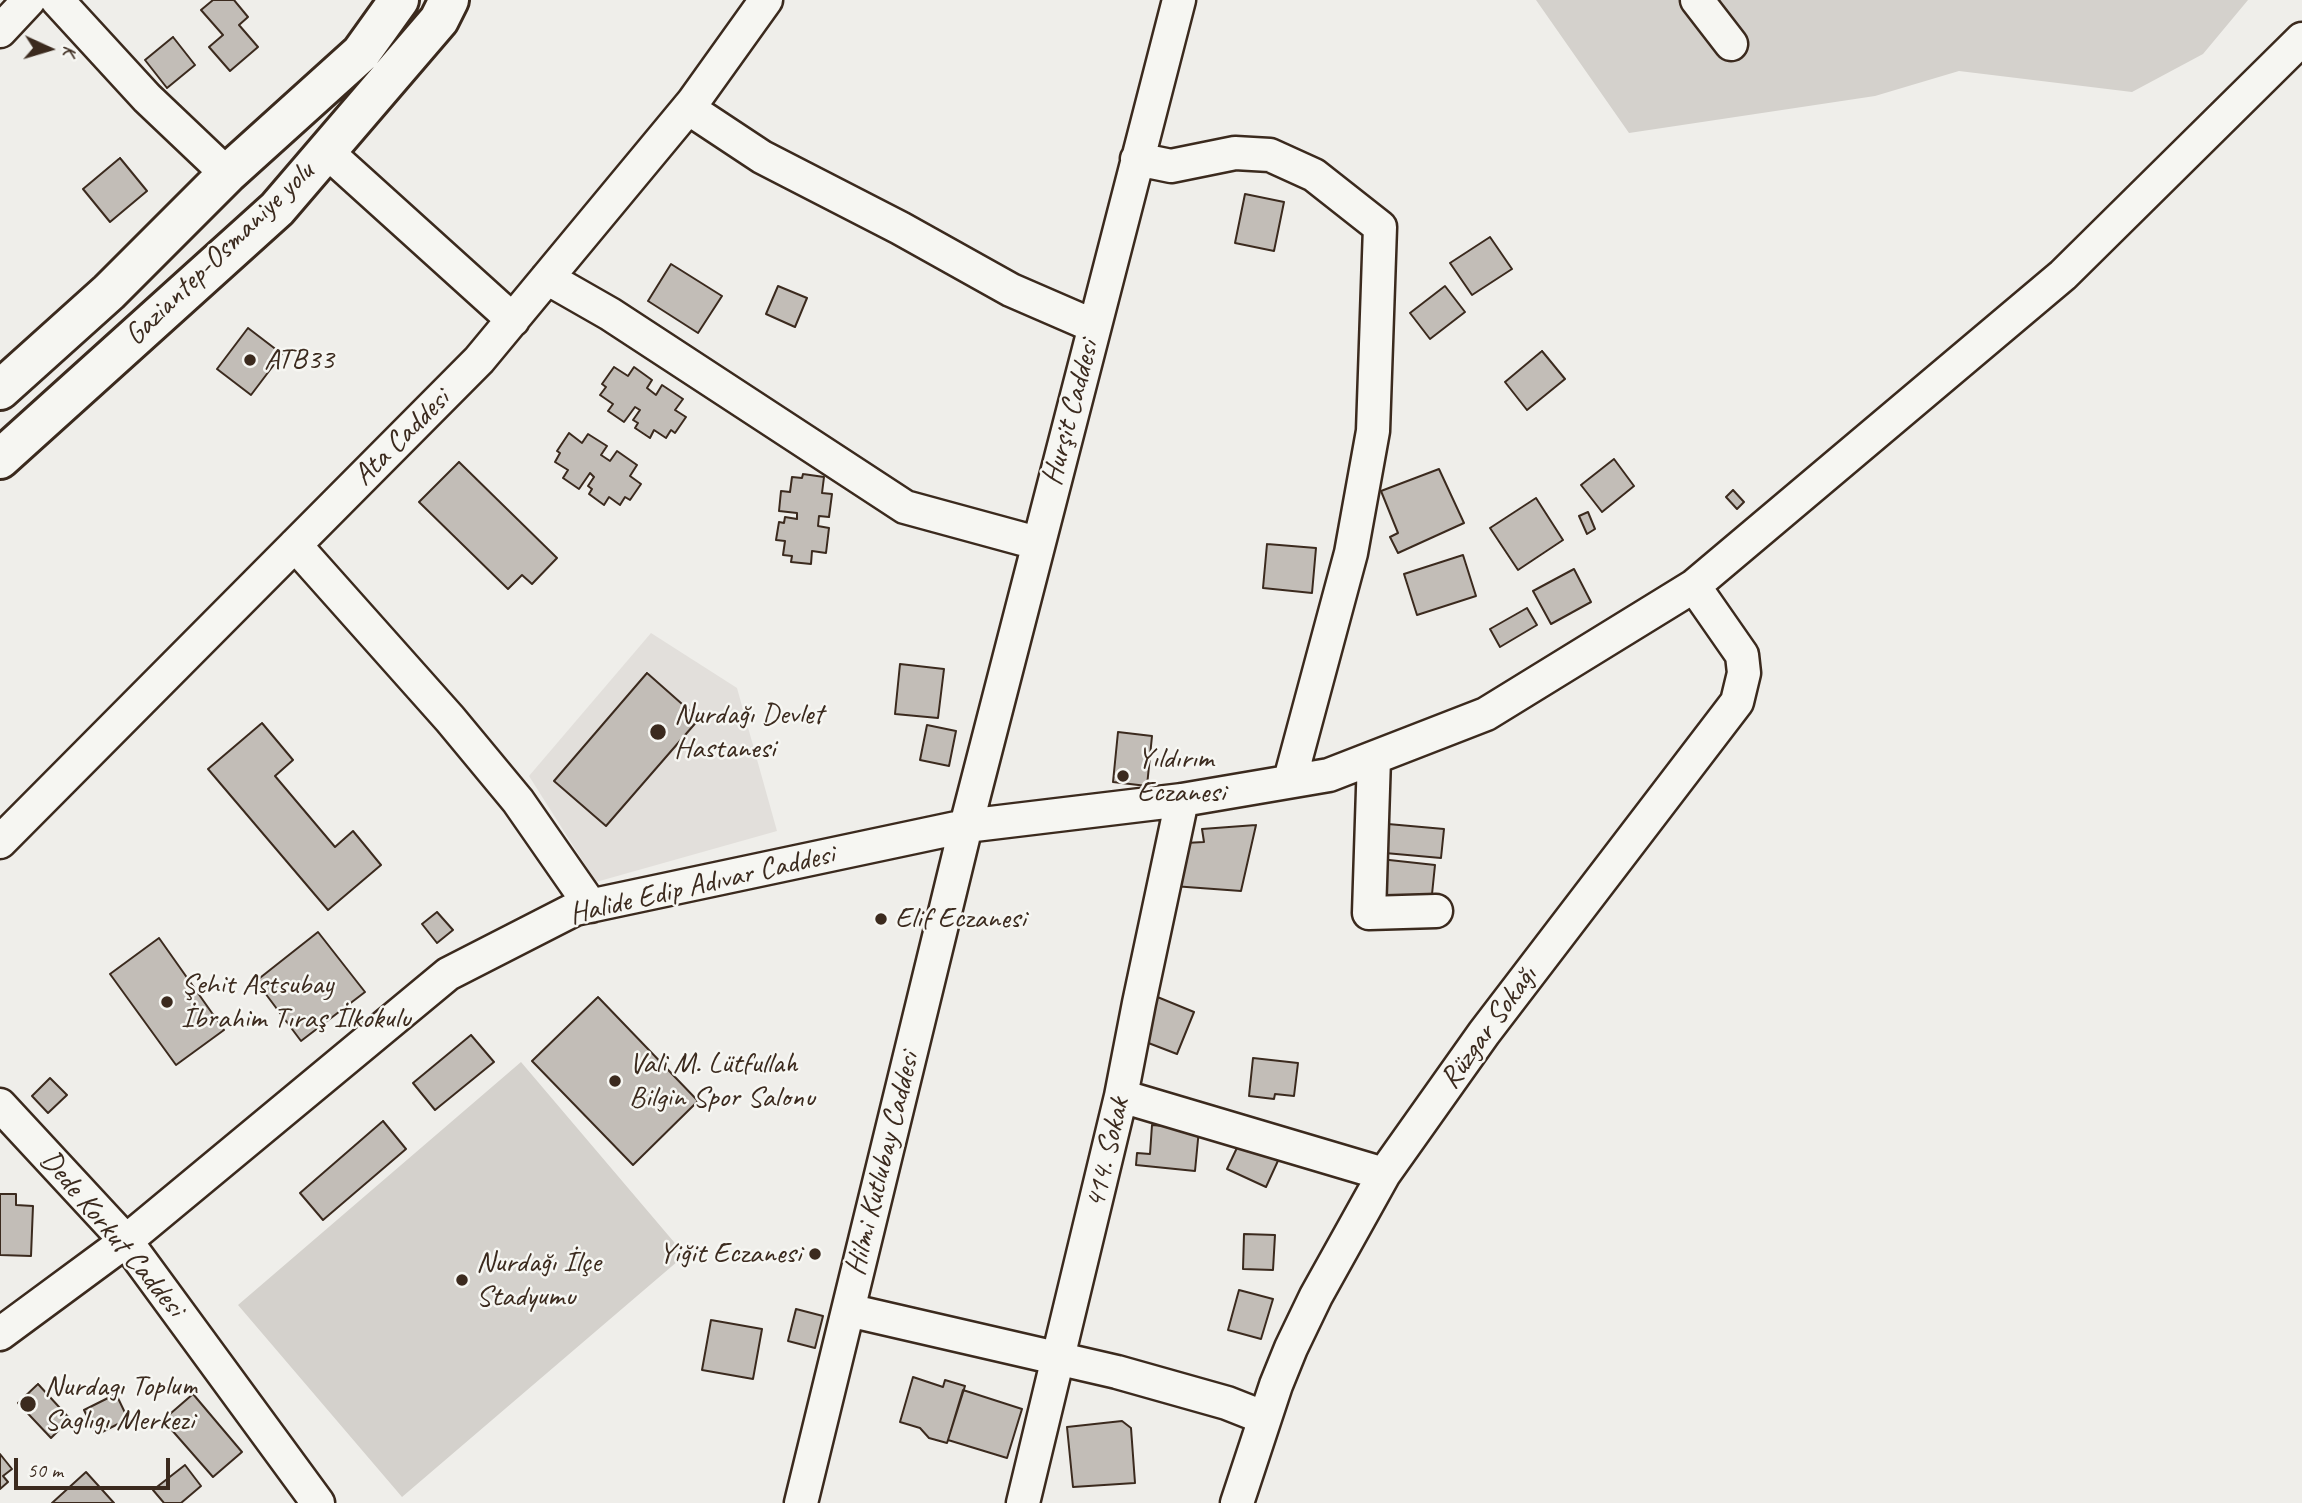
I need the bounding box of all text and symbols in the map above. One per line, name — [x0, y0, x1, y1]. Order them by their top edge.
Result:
north arrow — [14, 14, 84, 84]
text: K — [58, 45, 82, 56]
street label: Gaziantep-Osmaniye yolu — [118, 154, 322, 354]
street label: Hurşit Caddesi — [1034, 337, 1108, 489]
place label: ATB33 — [264, 342, 334, 378]
marker: ATB33 — [242, 352, 258, 368]
street label: Ata Caddesi — [346, 382, 458, 494]
place label: Nurdağı Devlet Hastanesi — [674, 697, 823, 768]
marker: Nurdağı Devlet Hastanesi — [648, 722, 668, 742]
place label: Yıldırım Eczanesi — [1137, 741, 1225, 812]
marker: Yıldırım Eczanesi — [1115, 768, 1131, 784]
street label: Halide Edip Adıvar Caddesi — [566, 837, 838, 933]
place label: Elif Eczanesi — [895, 901, 1026, 937]
marker: Elif Eczanesi — [873, 911, 889, 927]
street label: Rüzgar Sokağı — [1433, 960, 1545, 1096]
place label: Şehit Astsubay İbrahim Tıraş İlkokulu — [181, 967, 411, 1038]
marker: Şehit Astsubay İbrahim Tıraş İlkokulu — [159, 994, 175, 1010]
place label: Vali M. Lütfullah Bilgin Spor Salonu — [629, 1046, 815, 1116]
street label: Hilmi Kutlubay Caddesi — [838, 1049, 928, 1279]
marker: Vali M. Lütfullah Bilgin Spor Salonu — [607, 1073, 623, 1089]
street label: 414. Sokak — [1078, 1094, 1138, 1212]
street label: Dede Korkut Caddesi — [32, 1143, 192, 1325]
place label: Yiğit Eczanesi — [659, 1236, 801, 1272]
place label: Nurdağı İlçe Stadyumu — [476, 1245, 601, 1316]
marker: Yiğit Eczanesi — [807, 1246, 823, 1262]
marker: Nurdağı İlçe Stadyumu — [454, 1272, 470, 1288]
place label: Nurdagı Toplum Saglıgı Merkezi — [44, 1369, 197, 1440]
marker: Nurdagı Toplum Saglıgı Merkezi — [18, 1394, 38, 1414]
scale bar — [18, 1444, 173, 1488]
text: 50 m — [27, 1457, 63, 1483]

